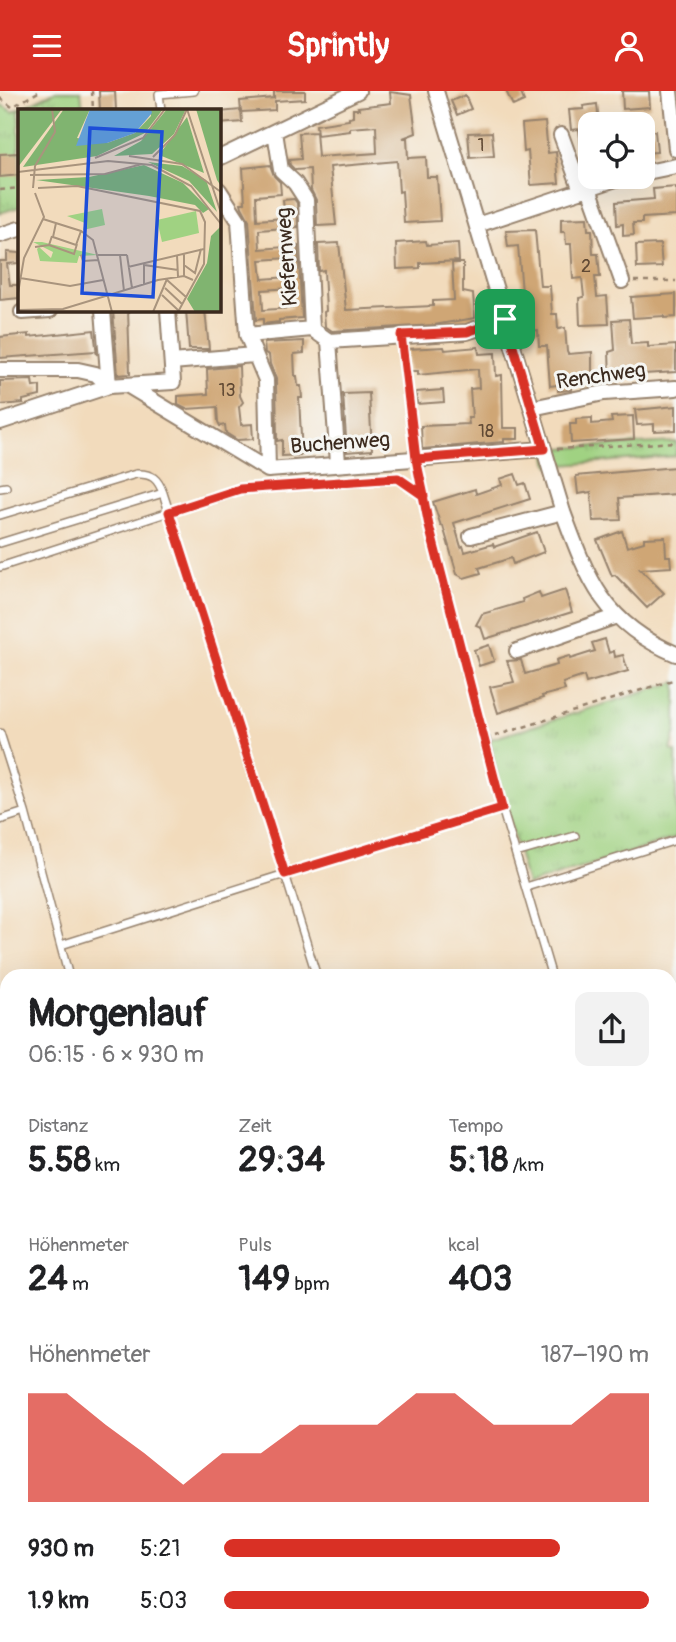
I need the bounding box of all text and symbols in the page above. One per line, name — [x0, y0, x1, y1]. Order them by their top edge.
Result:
text: Sprintly — [287, 26, 389, 66]
icon: menu — [28, 27, 66, 65]
icon: person — [610, 27, 648, 65]
inset map — [18, 109, 220, 311]
map controls — [578, 112, 655, 189]
button: locate — [578, 112, 655, 189]
house number: 1 — [477, 134, 485, 157]
street label: Kiefernweg — [270, 207, 304, 307]
house number: 2 — [581, 255, 591, 278]
pin — [475, 289, 535, 349]
icon: arrive — [486, 300, 524, 338]
street label: Renchweg — [555, 356, 647, 396]
house number: 13 — [218, 379, 236, 402]
house number: 18 — [478, 420, 494, 443]
street label: Buchenweg — [289, 426, 391, 460]
text: Morgenlauf — [28, 990, 208, 1038]
button: share — [575, 992, 649, 1066]
text: 06:15 · 6 × 930 m — [28, 1040, 204, 1069]
text: Distanz — [28, 1114, 88, 1138]
text: Zeit — [238, 1114, 272, 1138]
text: Tempo — [449, 1114, 503, 1138]
text: 5.58 — [28, 1138, 91, 1182]
text: 29:34 — [238, 1138, 325, 1182]
text: 5:18 — [449, 1138, 508, 1182]
text: km — [91, 1153, 120, 1177]
text: /km — [508, 1153, 544, 1177]
text: Höhenmeter — [28, 1233, 129, 1257]
text: Puls — [238, 1233, 271, 1257]
text: kcal — [449, 1233, 480, 1257]
text: 24 — [28, 1257, 68, 1301]
text: 149 — [238, 1257, 290, 1301]
text: 403 — [449, 1257, 512, 1301]
text: m — [68, 1272, 89, 1296]
text: bpm — [290, 1272, 330, 1296]
text: Höhenmeter — [28, 1340, 150, 1369]
text: 187–190 m — [541, 1340, 649, 1369]
text: 930 m — [28, 1534, 94, 1563]
text: 5:21 — [140, 1534, 180, 1563]
text: 1.9 km — [28, 1586, 89, 1615]
text: 5:03 — [140, 1586, 187, 1615]

